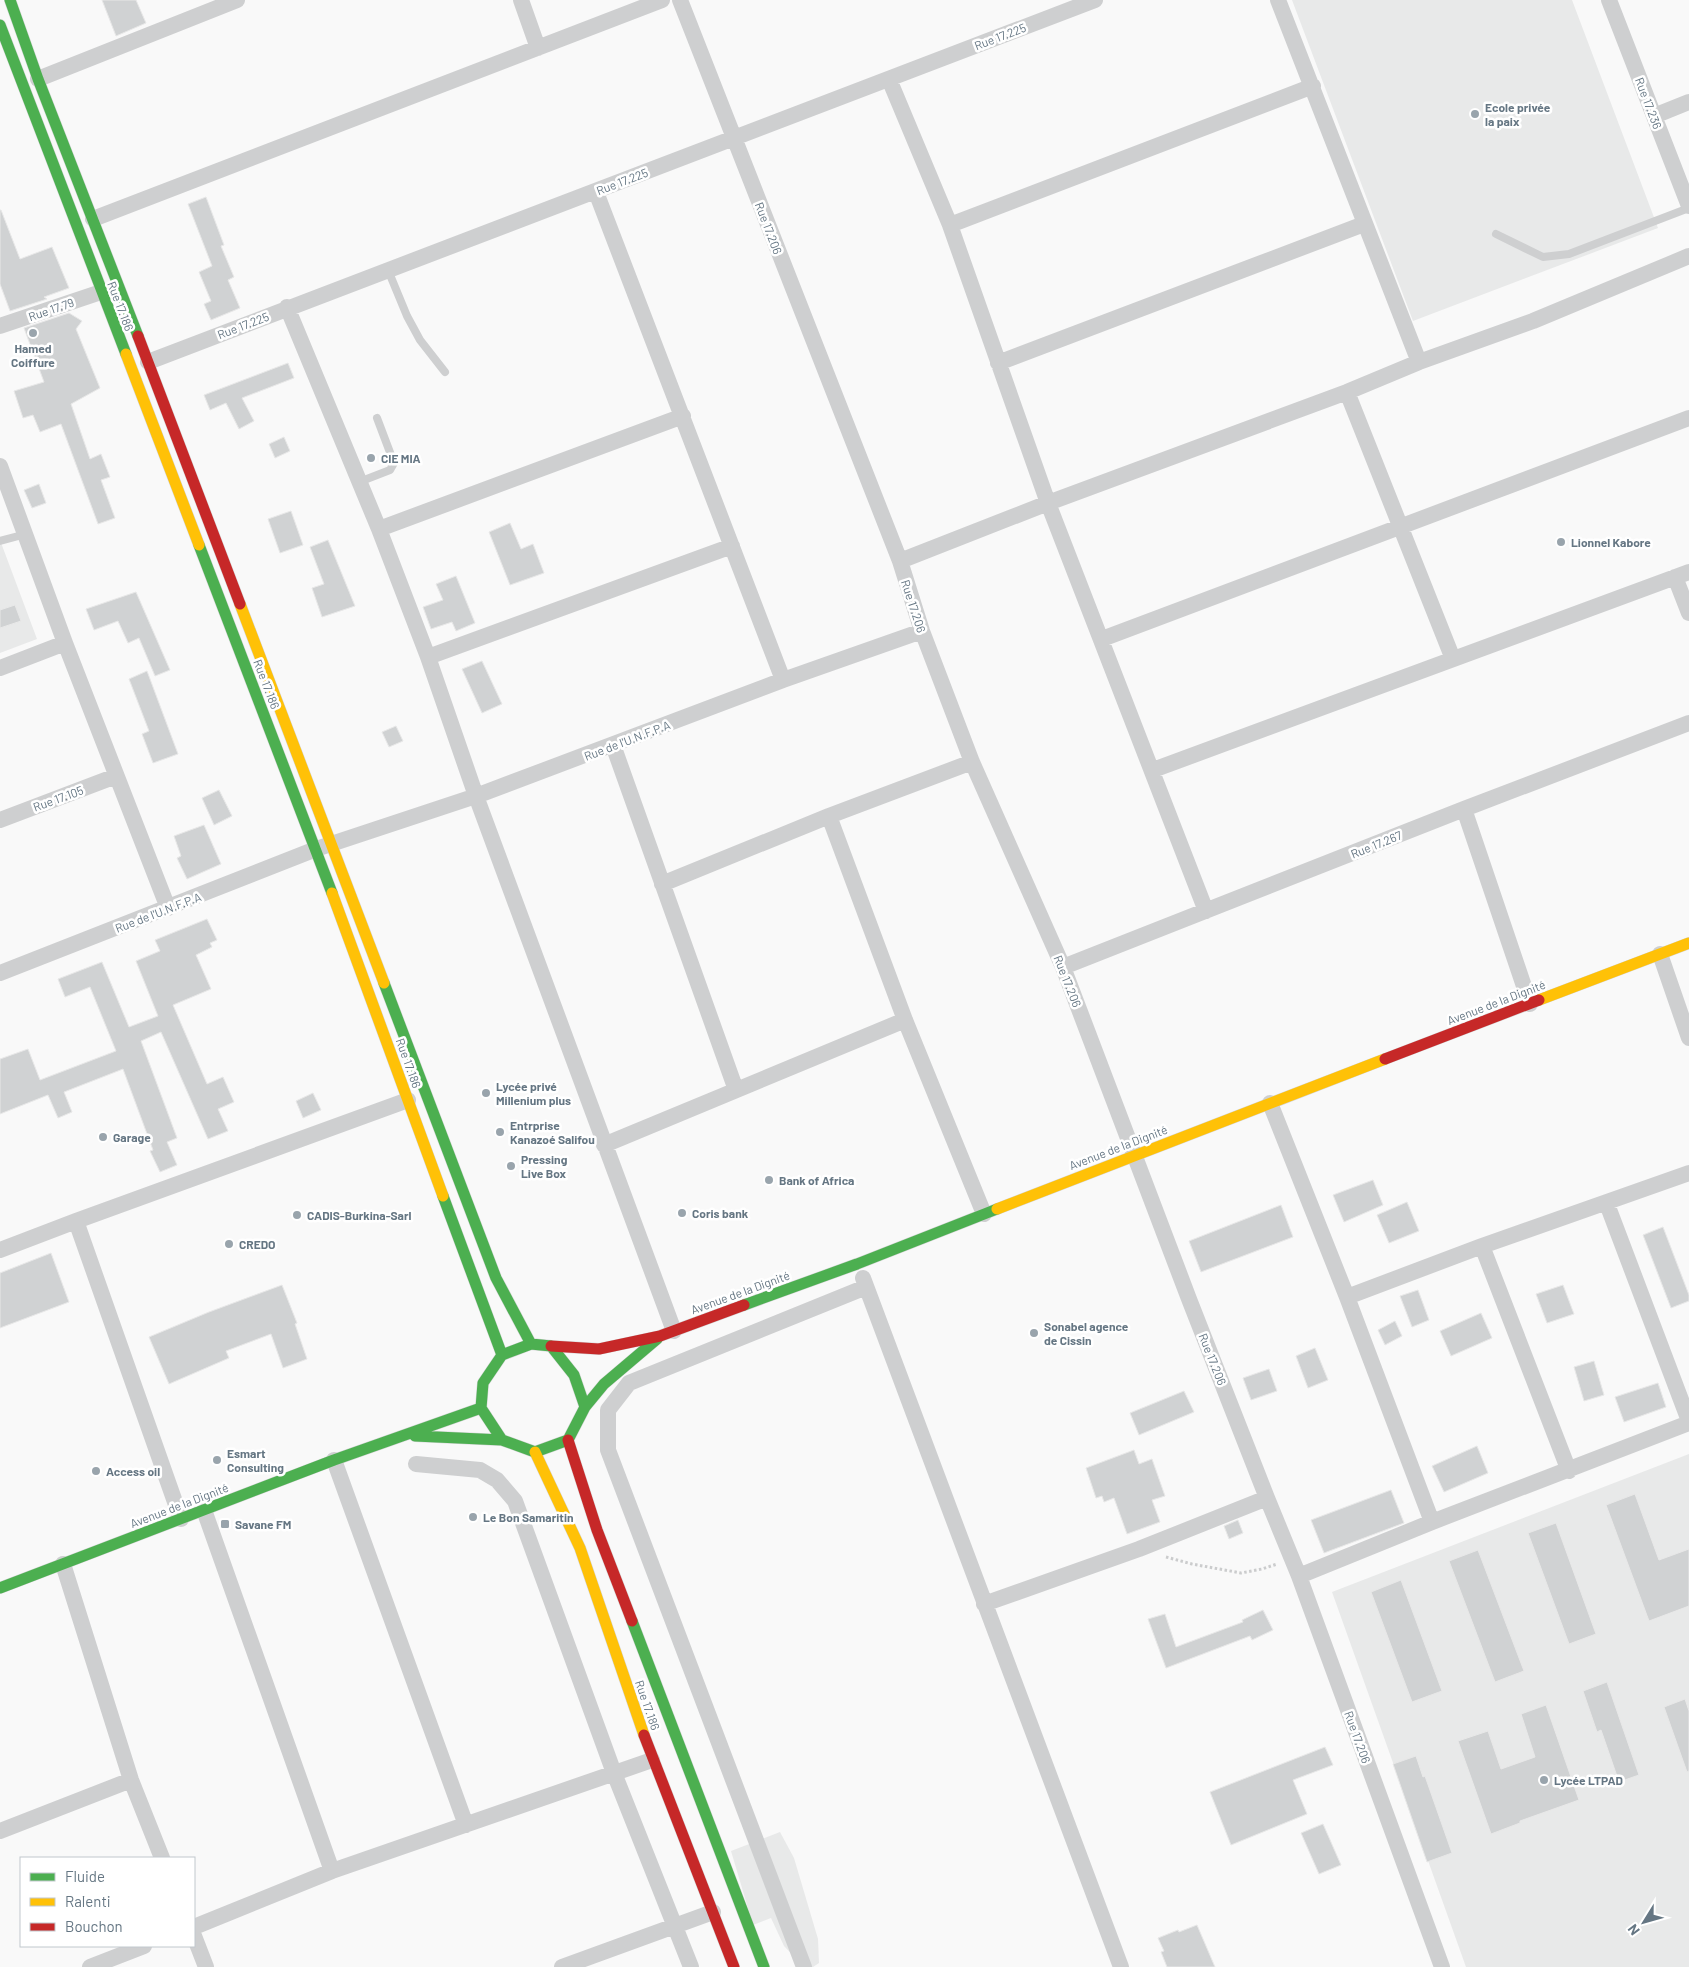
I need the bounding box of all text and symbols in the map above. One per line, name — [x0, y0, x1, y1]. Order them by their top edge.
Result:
street label: Rue 17.225 — [972, 20, 1028, 52]
street label: Rue 17.236 — [1633, 75, 1665, 131]
place label: Ecole privée la paix — [1485, 100, 1551, 128]
marker: Ecole privée la paix — [1469, 108, 1481, 120]
street label: Rue 17.225 — [594, 165, 650, 197]
street label: Rue 17.206 — [753, 200, 785, 256]
street label: Rue 17.186 — [105, 279, 137, 333]
street label: Rue 17.79 — [26, 295, 76, 323]
street label: Rue 17.225 — [215, 309, 271, 341]
marker: Hamed Coiffure — [27, 327, 39, 339]
place label: Hamed Coiffure — [11, 341, 55, 369]
place label: CIE MIA — [381, 451, 421, 465]
marker: CIE MIA — [365, 452, 377, 464]
place label: Lionnel Kabore — [1571, 535, 1651, 549]
marker: Lionnel Kabore — [1555, 536, 1567, 548]
street label: Rue 17.206 — [899, 578, 929, 634]
street label: Rue 17.186 — [251, 657, 283, 711]
street label: Rue de l'U.N.F.P.A — [582, 717, 672, 763]
street label: Rue 17.105 — [31, 782, 85, 814]
street label: Rue 17.267 — [1349, 827, 1404, 861]
street label: Rue de l'U.N.F.P.A — [113, 889, 203, 935]
street label: Rue 17.206 — [1051, 953, 1085, 1009]
street label: Avenue de la Dignité — [1445, 977, 1547, 1027]
street label: Rue 17.186 — [394, 1036, 424, 1090]
place label: Lycée privé Millenium plus — [496, 1079, 571, 1107]
marker: Lycée privé Millenium plus — [480, 1087, 492, 1099]
place label: Entrprise Kanazoé Salifou — [510, 1118, 595, 1146]
street label: Avenue de la Dignité — [1067, 1122, 1169, 1172]
marker: Entrprise Kanazoé Salifou — [494, 1126, 506, 1138]
place label: Garage — [113, 1130, 151, 1144]
marker: Garage — [97, 1131, 109, 1143]
place label: Pressing Live Box — [521, 1152, 568, 1180]
marker: Pressing Live Box — [505, 1160, 517, 1172]
place label: Bank of Africa — [779, 1173, 854, 1187]
marker: Bank of Africa — [763, 1174, 775, 1186]
place label: Coris bank — [692, 1206, 749, 1220]
marker: Coris bank — [676, 1207, 688, 1219]
place label: CADIS-Burkina-Sarl — [307, 1208, 412, 1222]
marker: CADIS-Burkina-Sarl — [291, 1209, 303, 1221]
place label: CREDO — [239, 1237, 276, 1251]
marker: CREDO — [223, 1238, 235, 1250]
street label: Avenue de la Dignité — [689, 1268, 791, 1316]
place label: Sonabel agence de Cissin — [1044, 1319, 1129, 1347]
marker: Sonabel agence de Cissin — [1028, 1327, 1040, 1339]
street label: Rue 17.206 — [1196, 1331, 1230, 1387]
place label: Esmart Consulting — [227, 1446, 284, 1474]
marker: Esmart Consulting — [211, 1454, 223, 1466]
place label: Access oil — [106, 1464, 160, 1478]
marker: Access oil — [90, 1465, 102, 1477]
street label: Avenue de la Dignité — [128, 1480, 230, 1530]
place label: Le Bon Samaritin — [483, 1510, 574, 1524]
marker: Le Bon Samaritin — [467, 1511, 479, 1523]
place label: Savane FM — [235, 1517, 291, 1531]
marker: Savane FM — [219, 1518, 231, 1530]
street label: Rue 17.186 — [633, 1678, 663, 1732]
street label: Rue 17.206 — [1342, 1709, 1374, 1765]
place label: Lycée LTPAD — [1554, 1773, 1623, 1787]
marker: Lycée LTPAD — [1538, 1774, 1550, 1786]
legend — [20, 1857, 195, 1947]
text: Fluide — [65, 1867, 105, 1885]
text: Ralenti — [65, 1892, 111, 1910]
north arrow — [1619, 1897, 1669, 1947]
text: Bouchon — [65, 1917, 123, 1935]
text: N — [1624, 1921, 1643, 1939]

